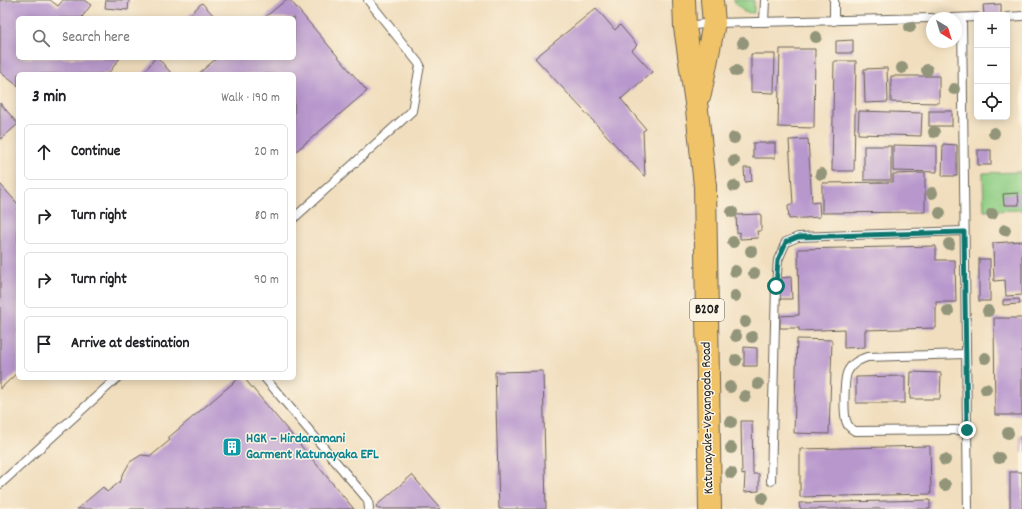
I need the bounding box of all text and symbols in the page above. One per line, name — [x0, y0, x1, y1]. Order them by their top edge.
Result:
north arrow — [926, 12, 962, 48]
map controls — [974, 12, 1010, 120]
button: + — [974, 12, 1010, 48]
search box — [16, 16, 296, 60]
icon: search — [30, 27, 52, 49]
text: Search here — [62, 27, 130, 49]
button: − — [974, 48, 1010, 84]
button: locate — [974, 84, 1010, 120]
text: 3 min — [32, 86, 66, 110]
text: Walk · 190 m — [221, 89, 280, 108]
icon: ahead — [33, 141, 55, 163]
text: Continue — [71, 141, 120, 163]
text: 20 m — [254, 143, 279, 162]
icon: right — [33, 205, 55, 227]
text: Turn right — [71, 205, 127, 227]
text: 80 m — [255, 207, 279, 226]
icon: right — [33, 269, 55, 291]
text: Turn right — [71, 269, 127, 291]
text: 90 m — [254, 271, 279, 290]
route start — [767, 277, 785, 295]
road number: B208 — [690, 299, 724, 321]
icon: arrive — [33, 333, 55, 355]
text: Arrive at destination — [71, 333, 189, 355]
street label: Katunayake-Veyangoda Road — [697, 342, 719, 494]
route end — [958, 421, 976, 439]
place label: HGK – Hirdaramani Garment Katunayaka EFL — [246, 429, 379, 465]
building icon: HGK – Hirdaramani Garment Katunayaka EFL — [221, 436, 243, 458]

